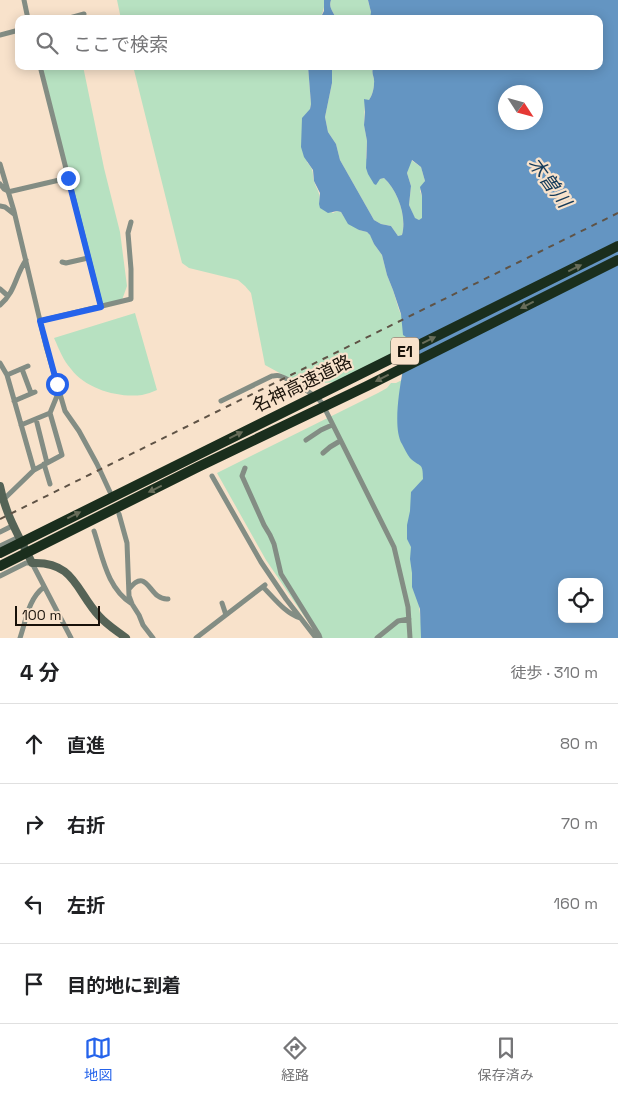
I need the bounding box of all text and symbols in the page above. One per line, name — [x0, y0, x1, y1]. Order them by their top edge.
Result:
search box — [15, 15, 603, 70]
icon: search — [33, 29, 61, 57]
text: ここで検索 — [73, 32, 168, 57]
north arrow — [498, 85, 543, 130]
water label: 木曽川 — [523, 152, 578, 214]
route end — [57, 167, 80, 190]
one-way arrow — [567, 263, 582, 272]
one-way arrow — [520, 301, 535, 309]
one-way arrow — [422, 335, 436, 343]
road number: E1 — [391, 338, 419, 364]
street label: 名神高速道路 — [248, 350, 355, 418]
route start — [46, 373, 69, 396]
one-way arrow — [375, 374, 389, 382]
one-way arrow — [229, 431, 243, 439]
one-way arrow — [147, 485, 162, 493]
one-way arrow — [67, 511, 81, 519]
map controls — [558, 578, 603, 623]
button: locate — [558, 578, 603, 623]
scale bar — [15, 603, 100, 626]
text: 100 m — [22, 606, 61, 624]
text: 4 分 — [20, 659, 60, 686]
text: 徒歩 · 310 m — [511, 662, 598, 683]
icon: ahead — [20, 730, 48, 758]
text: 直進 — [67, 733, 105, 758]
text: 80 m — [560, 733, 598, 754]
icon: right — [20, 810, 48, 838]
text: 右折 — [67, 813, 105, 838]
text: 70 m — [561, 813, 598, 834]
icon: left — [20, 890, 48, 918]
text: 左折 — [67, 893, 105, 918]
text: 160 m — [553, 893, 598, 914]
icon: arrive — [20, 970, 48, 998]
text: 目的地に到着 — [67, 973, 181, 998]
tab: 地図 — [84, 1034, 112, 1084]
tab: 経路 — [281, 1034, 309, 1084]
tab: 保存済み — [478, 1034, 534, 1084]

